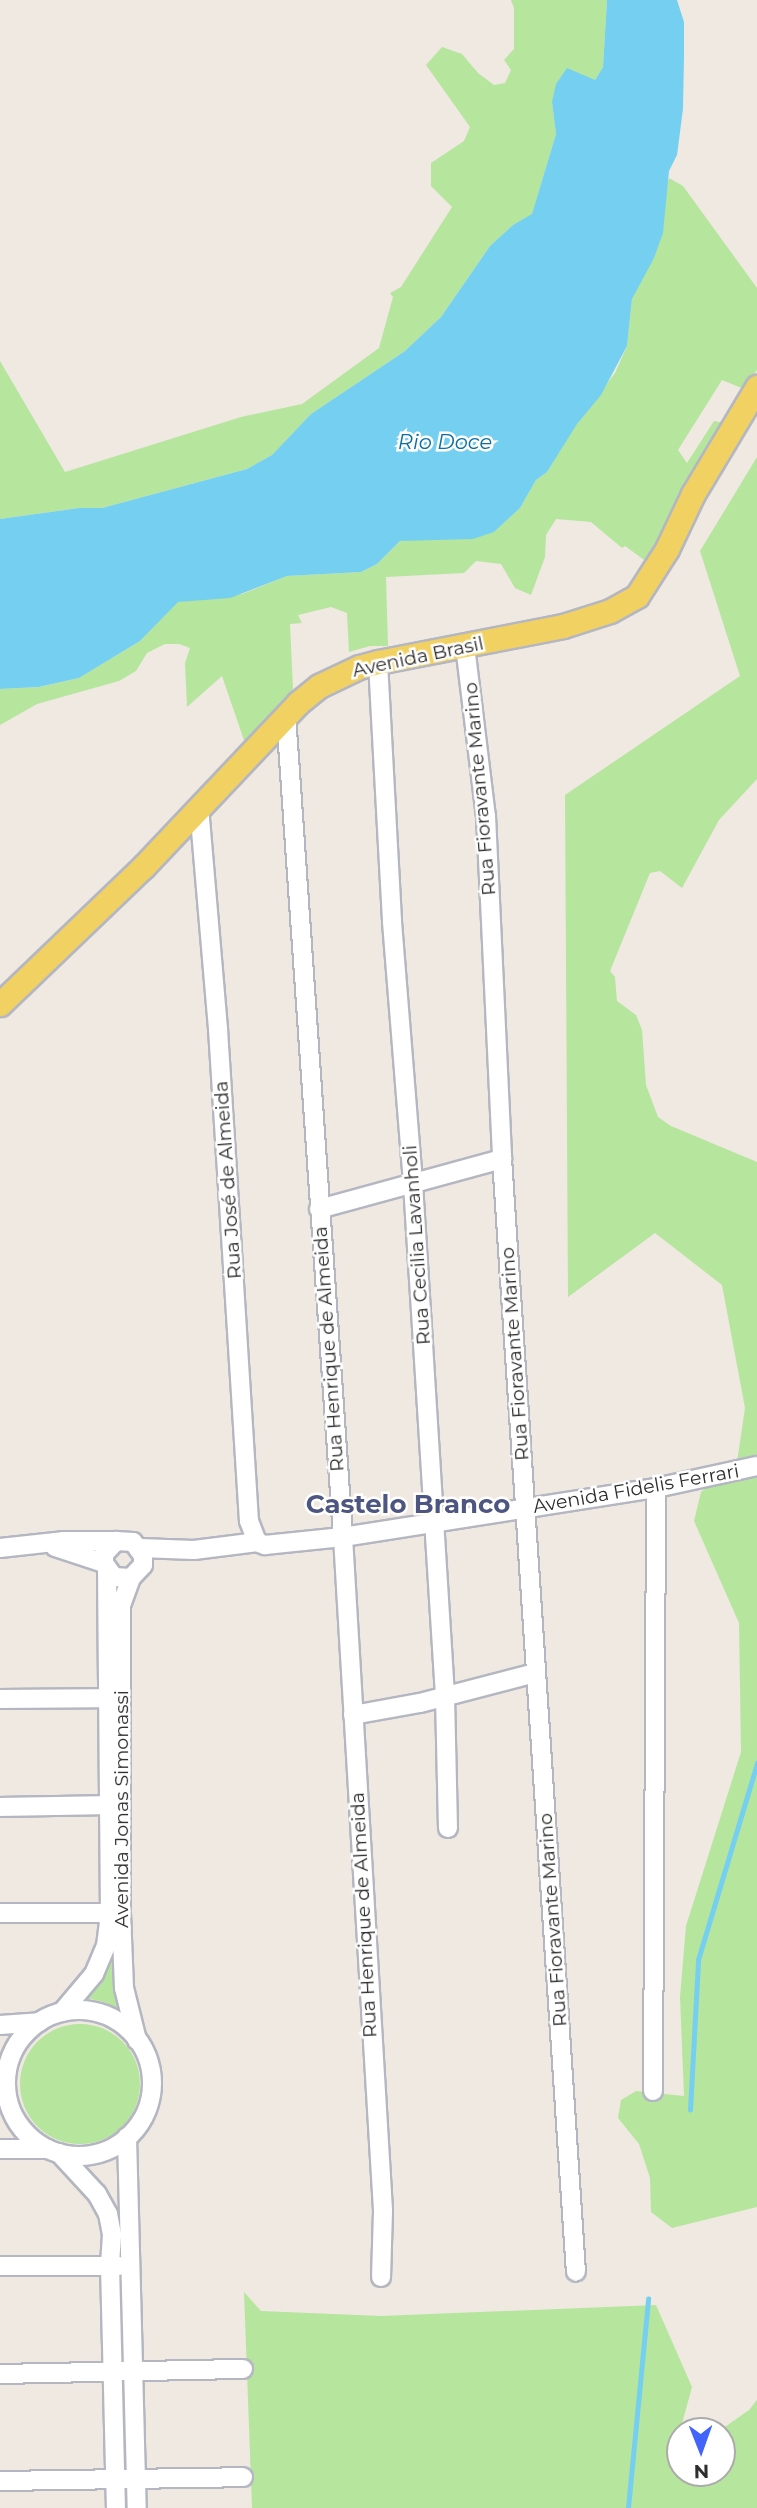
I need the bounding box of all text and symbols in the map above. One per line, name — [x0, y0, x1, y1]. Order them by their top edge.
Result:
water label: Rio Doce — [398, 429, 492, 455]
street label: Avenida Brasil — [350, 632, 486, 682]
street label: Rua Fioravante Marino — [459, 681, 501, 897]
street label: Rua José de Almeida — [210, 1080, 246, 1280]
street label: Rua Cecilia Lavanholi — [399, 1144, 435, 1346]
street label: Rua Henrique de Almeida — [309, 1225, 349, 1473]
street label: Rua Fioravante Marino — [496, 1246, 534, 1462]
street label: Avenida Fidelis Ferrari — [531, 1460, 741, 1518]
district label: Castelo Branco — [306, 1489, 510, 1521]
street label: Avenida Jonas Simonassi — [111, 1690, 133, 1928]
street label: Rua Henrique de Almeida — [346, 1792, 382, 2038]
street label: Rua Fioravante Marino — [534, 1812, 572, 2028]
north arrow — [666, 2417, 736, 2487]
text: N — [693, 2460, 709, 2483]

